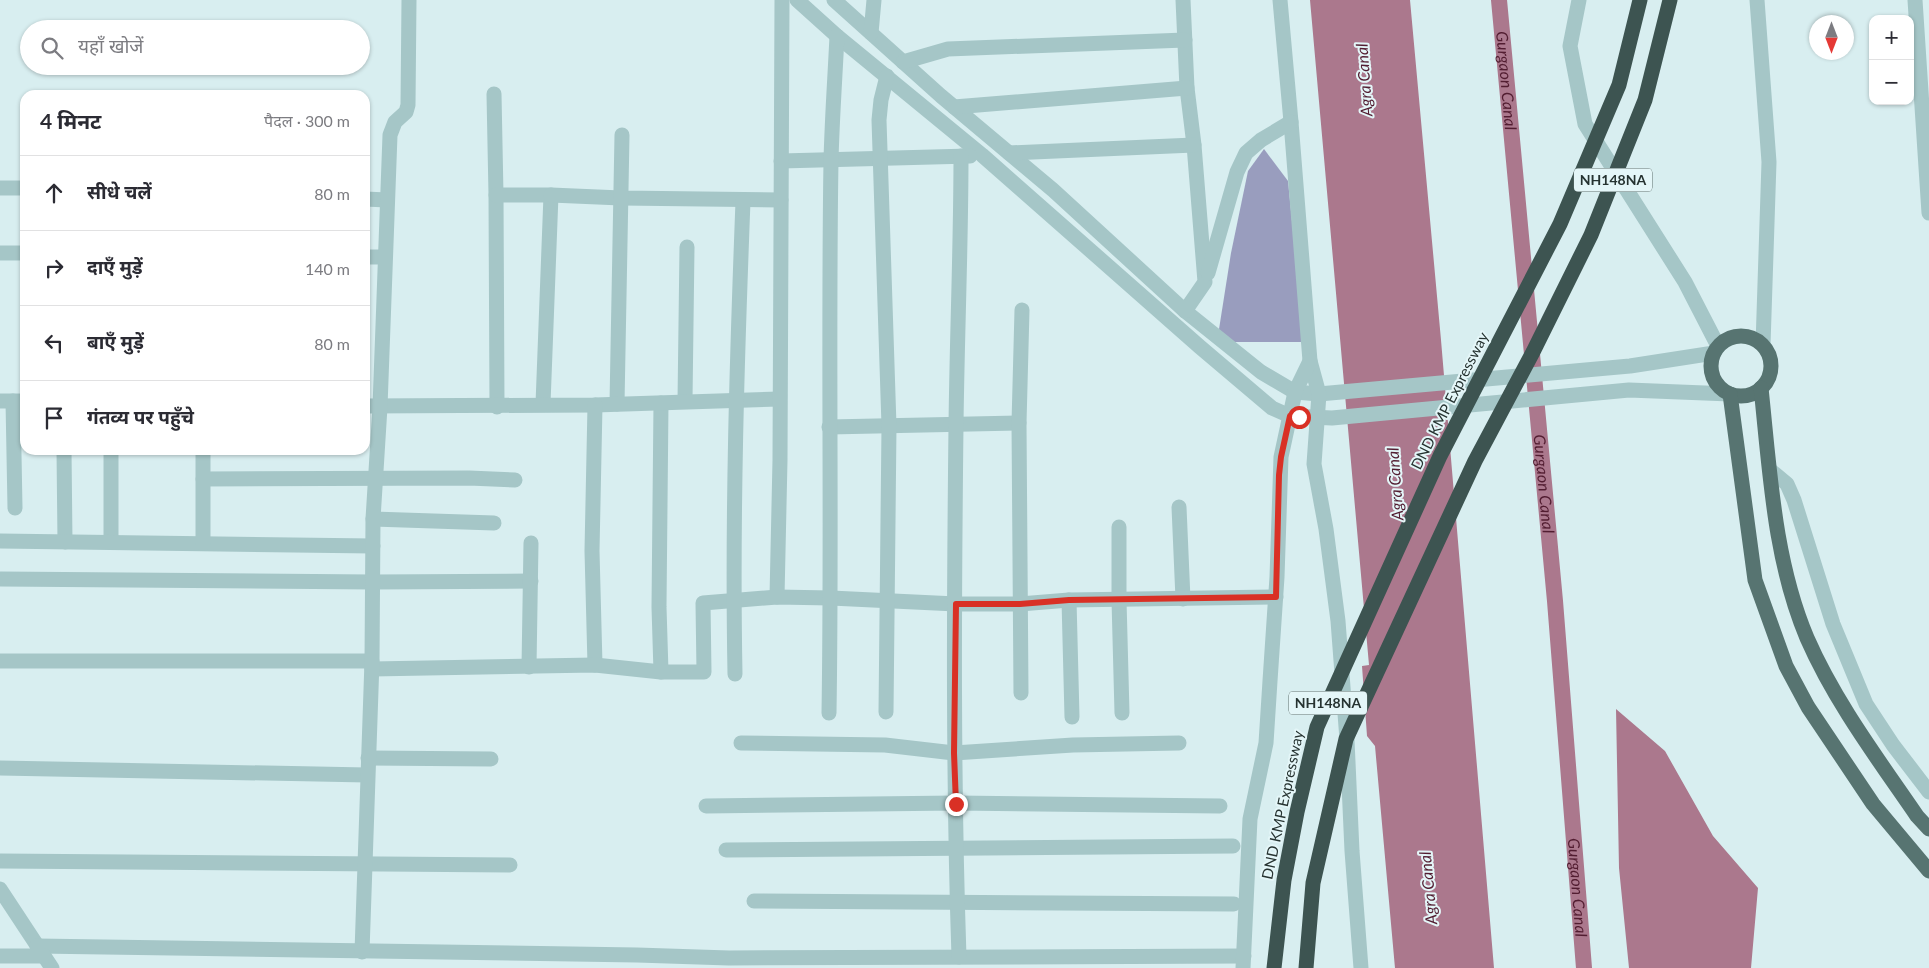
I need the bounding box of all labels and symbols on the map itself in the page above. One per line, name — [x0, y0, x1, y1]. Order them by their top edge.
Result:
north arrow — [1809, 15, 1854, 60]
water label: Gurgaon Canal — [1493, 30, 1521, 131]
water label: Agra Canal — [1351, 43, 1376, 118]
road number: NH148NA — [1574, 168, 1652, 192]
street label: DND KMP Expressway — [1407, 329, 1492, 472]
route start — [1288, 406, 1311, 429]
water label: Gurgaon Canal — [1531, 434, 1559, 535]
water label: Agra Canal — [1382, 447, 1407, 522]
road number: NH148NA — [1289, 691, 1367, 714]
street label: DND KMP Expressway — [1257, 728, 1307, 881]
route end — [945, 793, 968, 816]
water label: Gurgaon Canal — [1565, 837, 1592, 938]
water label: Agra Canal — [1415, 850, 1440, 926]

